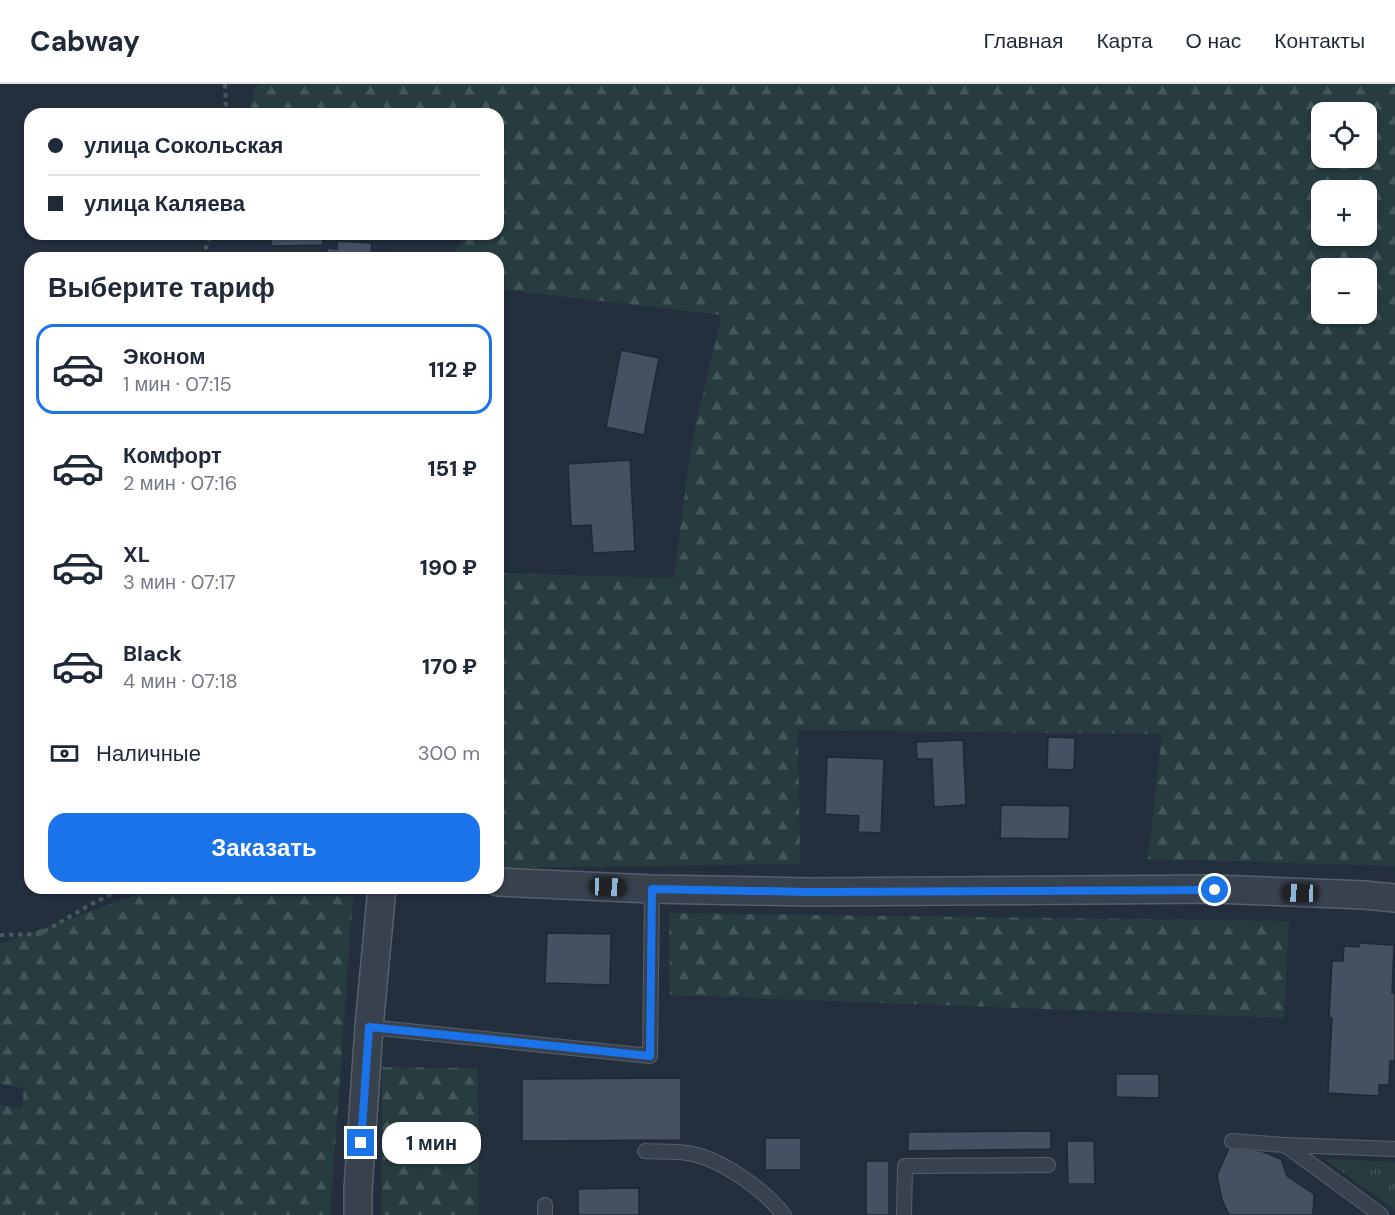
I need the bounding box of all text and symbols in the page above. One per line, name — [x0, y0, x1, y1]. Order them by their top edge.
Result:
text: Cabway — [30, 23, 140, 60]
text: Главная — [983, 27, 1063, 55]
text: Карта — [1096, 27, 1153, 55]
text: О нас — [1186, 27, 1241, 55]
text: Контакты — [1274, 27, 1365, 55]
map controls — [1311, 102, 1377, 324]
button: locate — [1311, 102, 1377, 168]
text: улица Сокольская — [84, 131, 283, 160]
button: + — [1311, 180, 1377, 246]
text: улица Каляева — [84, 189, 245, 218]
button: − — [1311, 258, 1377, 324]
text: Выберите тариф — [48, 270, 275, 305]
icon: car — [51, 342, 105, 396]
text: Эконом — [123, 342, 206, 371]
text: 112 ₽ — [428, 355, 477, 384]
text: 1 мин · 07:15 — [123, 371, 232, 397]
icon: car — [51, 441, 105, 495]
text: Комфорт — [123, 441, 222, 470]
text: 151 ₽ — [427, 454, 477, 483]
text: 2 мин · 07:16 — [123, 470, 237, 496]
icon: car — [51, 540, 105, 594]
text: XL — [123, 540, 150, 569]
text: 190 ₽ — [420, 553, 477, 582]
text: 3 мин · 07:17 — [123, 569, 236, 595]
icon: car — [51, 639, 105, 693]
text: Black — [123, 639, 182, 668]
text: 170 ₽ — [422, 652, 477, 681]
text: 4 мин · 07:18 — [123, 668, 238, 694]
icon: cash — [48, 737, 81, 770]
text: Наличные — [96, 739, 201, 768]
text: 300 m — [418, 740, 480, 766]
button: Заказать — [48, 813, 480, 882]
route start — [1201, 876, 1228, 903]
car — [590, 877, 626, 897]
car — [1282, 883, 1318, 903]
callout: 1 мин — [382, 1122, 481, 1164]
route end — [347, 1129, 374, 1156]
text: 1 мин — [406, 1130, 457, 1156]

